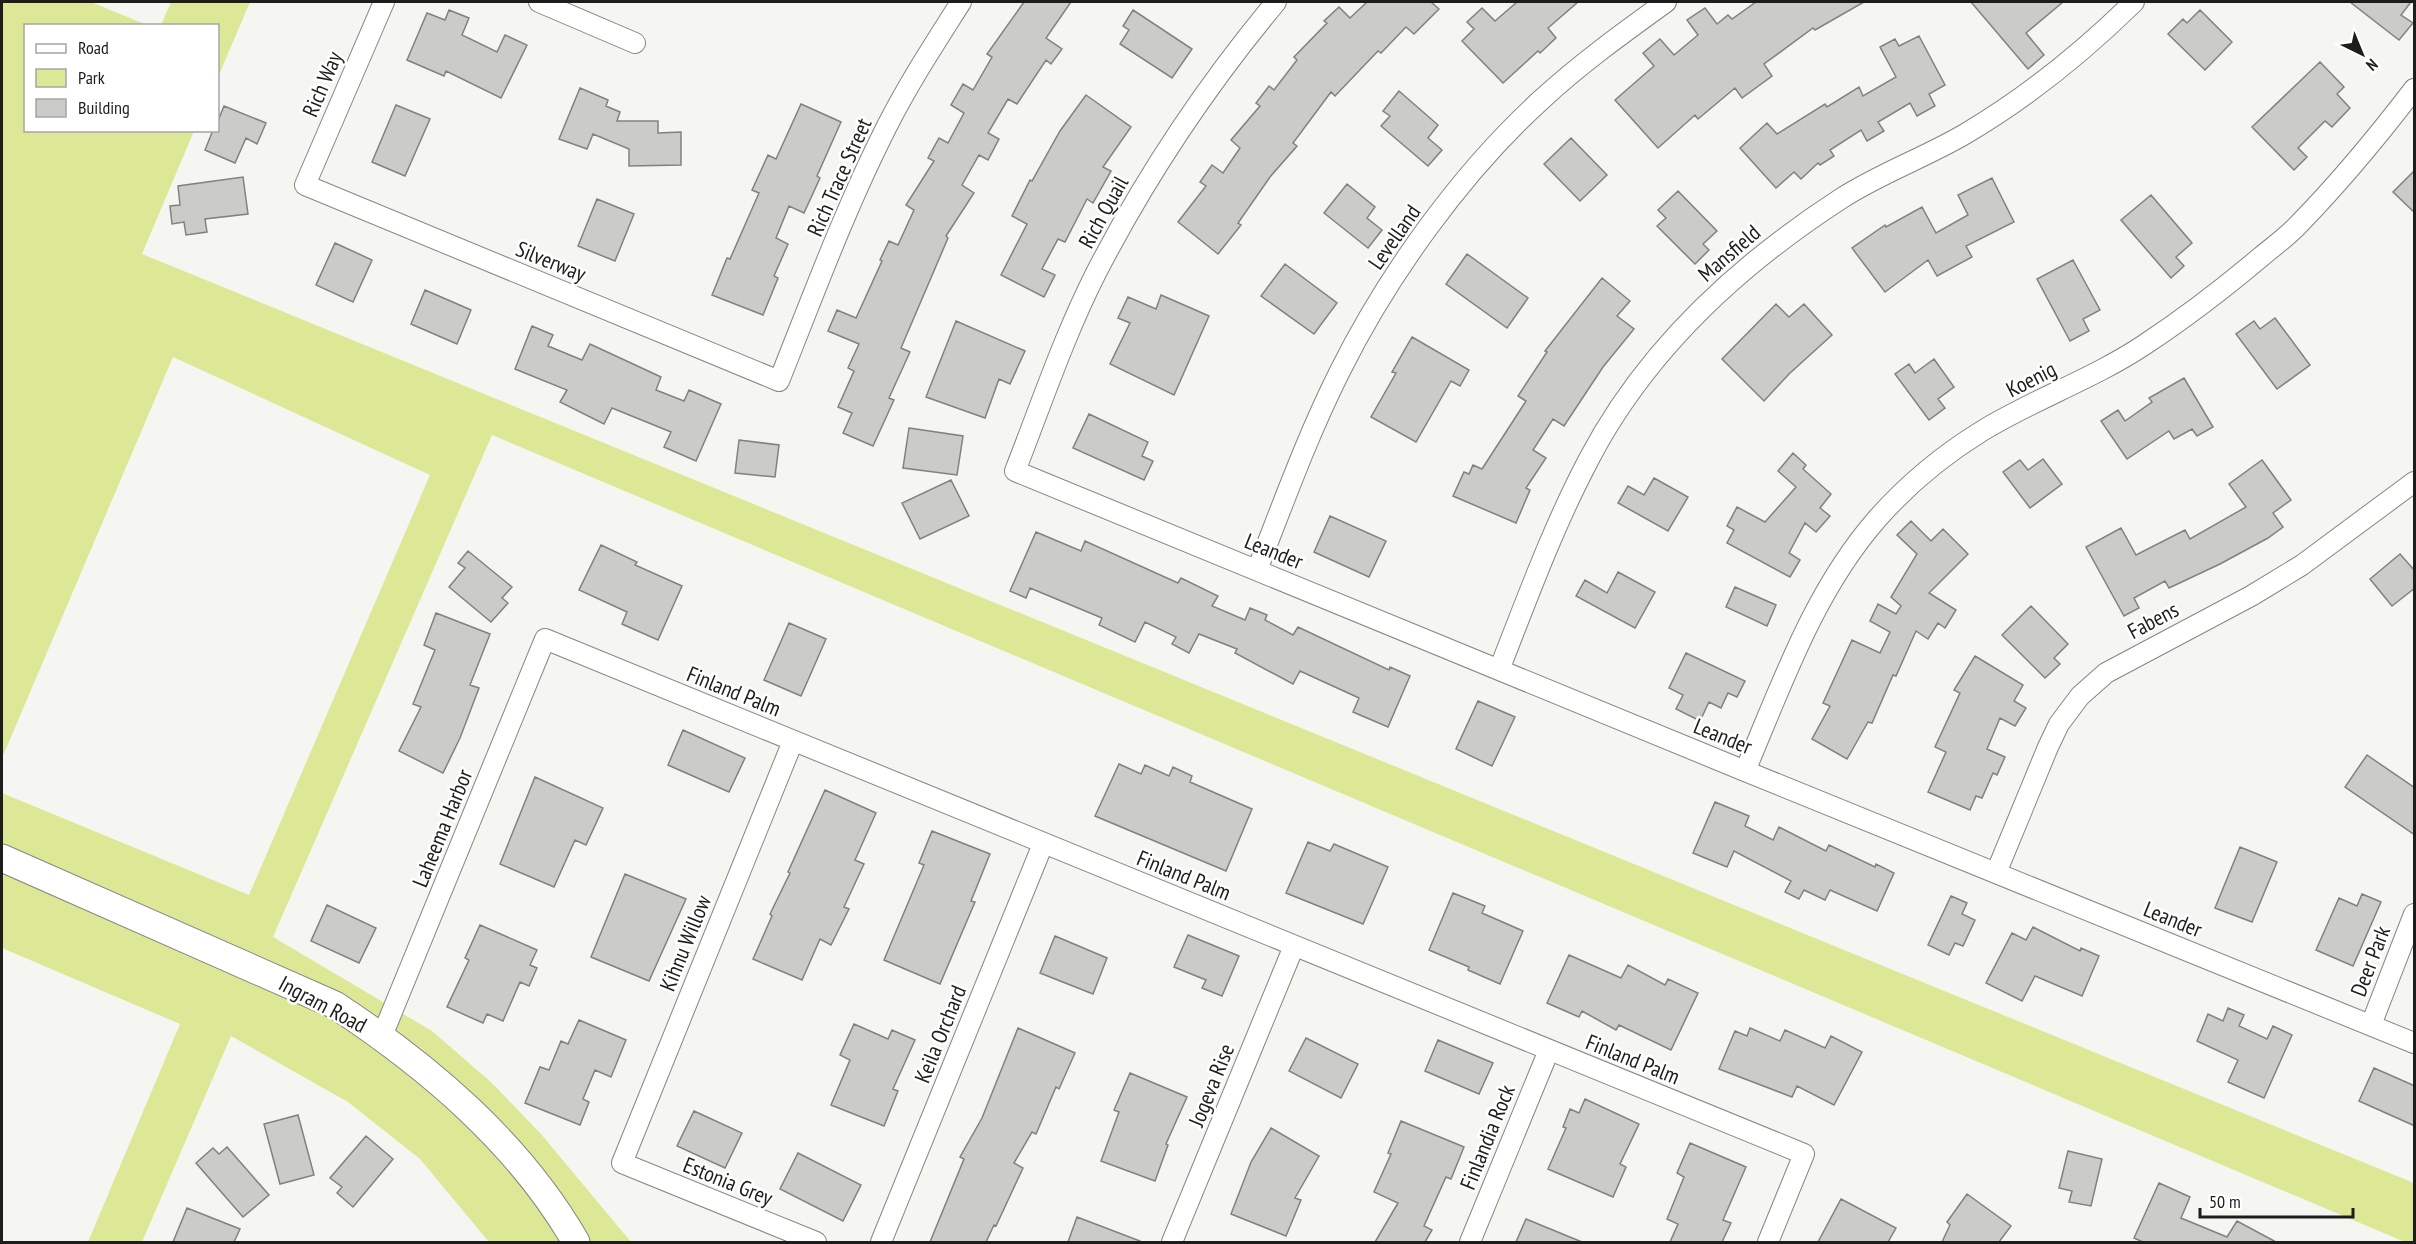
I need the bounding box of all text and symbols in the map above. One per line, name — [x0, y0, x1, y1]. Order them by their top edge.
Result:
legend — [24, 24, 219, 132]
north arrow — [2332, 24, 2392, 84]
text: Road — [78, 36, 109, 59]
street label: Rich Way — [296, 46, 349, 121]
text: N — [2362, 55, 2382, 75]
text: Park — [78, 66, 105, 89]
text: Building — [78, 96, 130, 119]
street label: Rich Trace Street — [800, 114, 878, 240]
street label: Rich Quail — [1072, 170, 1135, 253]
street label: Levelland — [1362, 199, 1426, 275]
street label: Mansfield — [1692, 218, 1766, 288]
street label: Silverway — [512, 234, 591, 288]
street label: Koenig — [2001, 355, 2061, 403]
street label: Leander — [1241, 527, 1307, 575]
street label: Fabens — [2123, 595, 2183, 645]
street label: Finland Palm — [683, 659, 785, 723]
street label: Leander — [1690, 712, 1756, 760]
street label: Laheema Harbor — [406, 765, 478, 891]
street label: Finland Palm — [1133, 843, 1235, 907]
street label: Kihnu Willow — [653, 891, 717, 995]
street label: Leander — [2140, 895, 2206, 943]
street label: Deer Park — [2344, 922, 2396, 1000]
street label: Ingram Road — [274, 969, 372, 1039]
street label: Keila Orchard — [908, 981, 972, 1087]
street label: Finland Palm — [1582, 1027, 1684, 1091]
street label: Jogeva Rise — [1181, 1039, 1240, 1131]
street label: Finlandia Rock — [1453, 1080, 1521, 1193]
street label: Estonia Grey — [679, 1150, 777, 1212]
scale bar — [2200, 1181, 2353, 1219]
text: 50 m — [2209, 1190, 2241, 1213]

